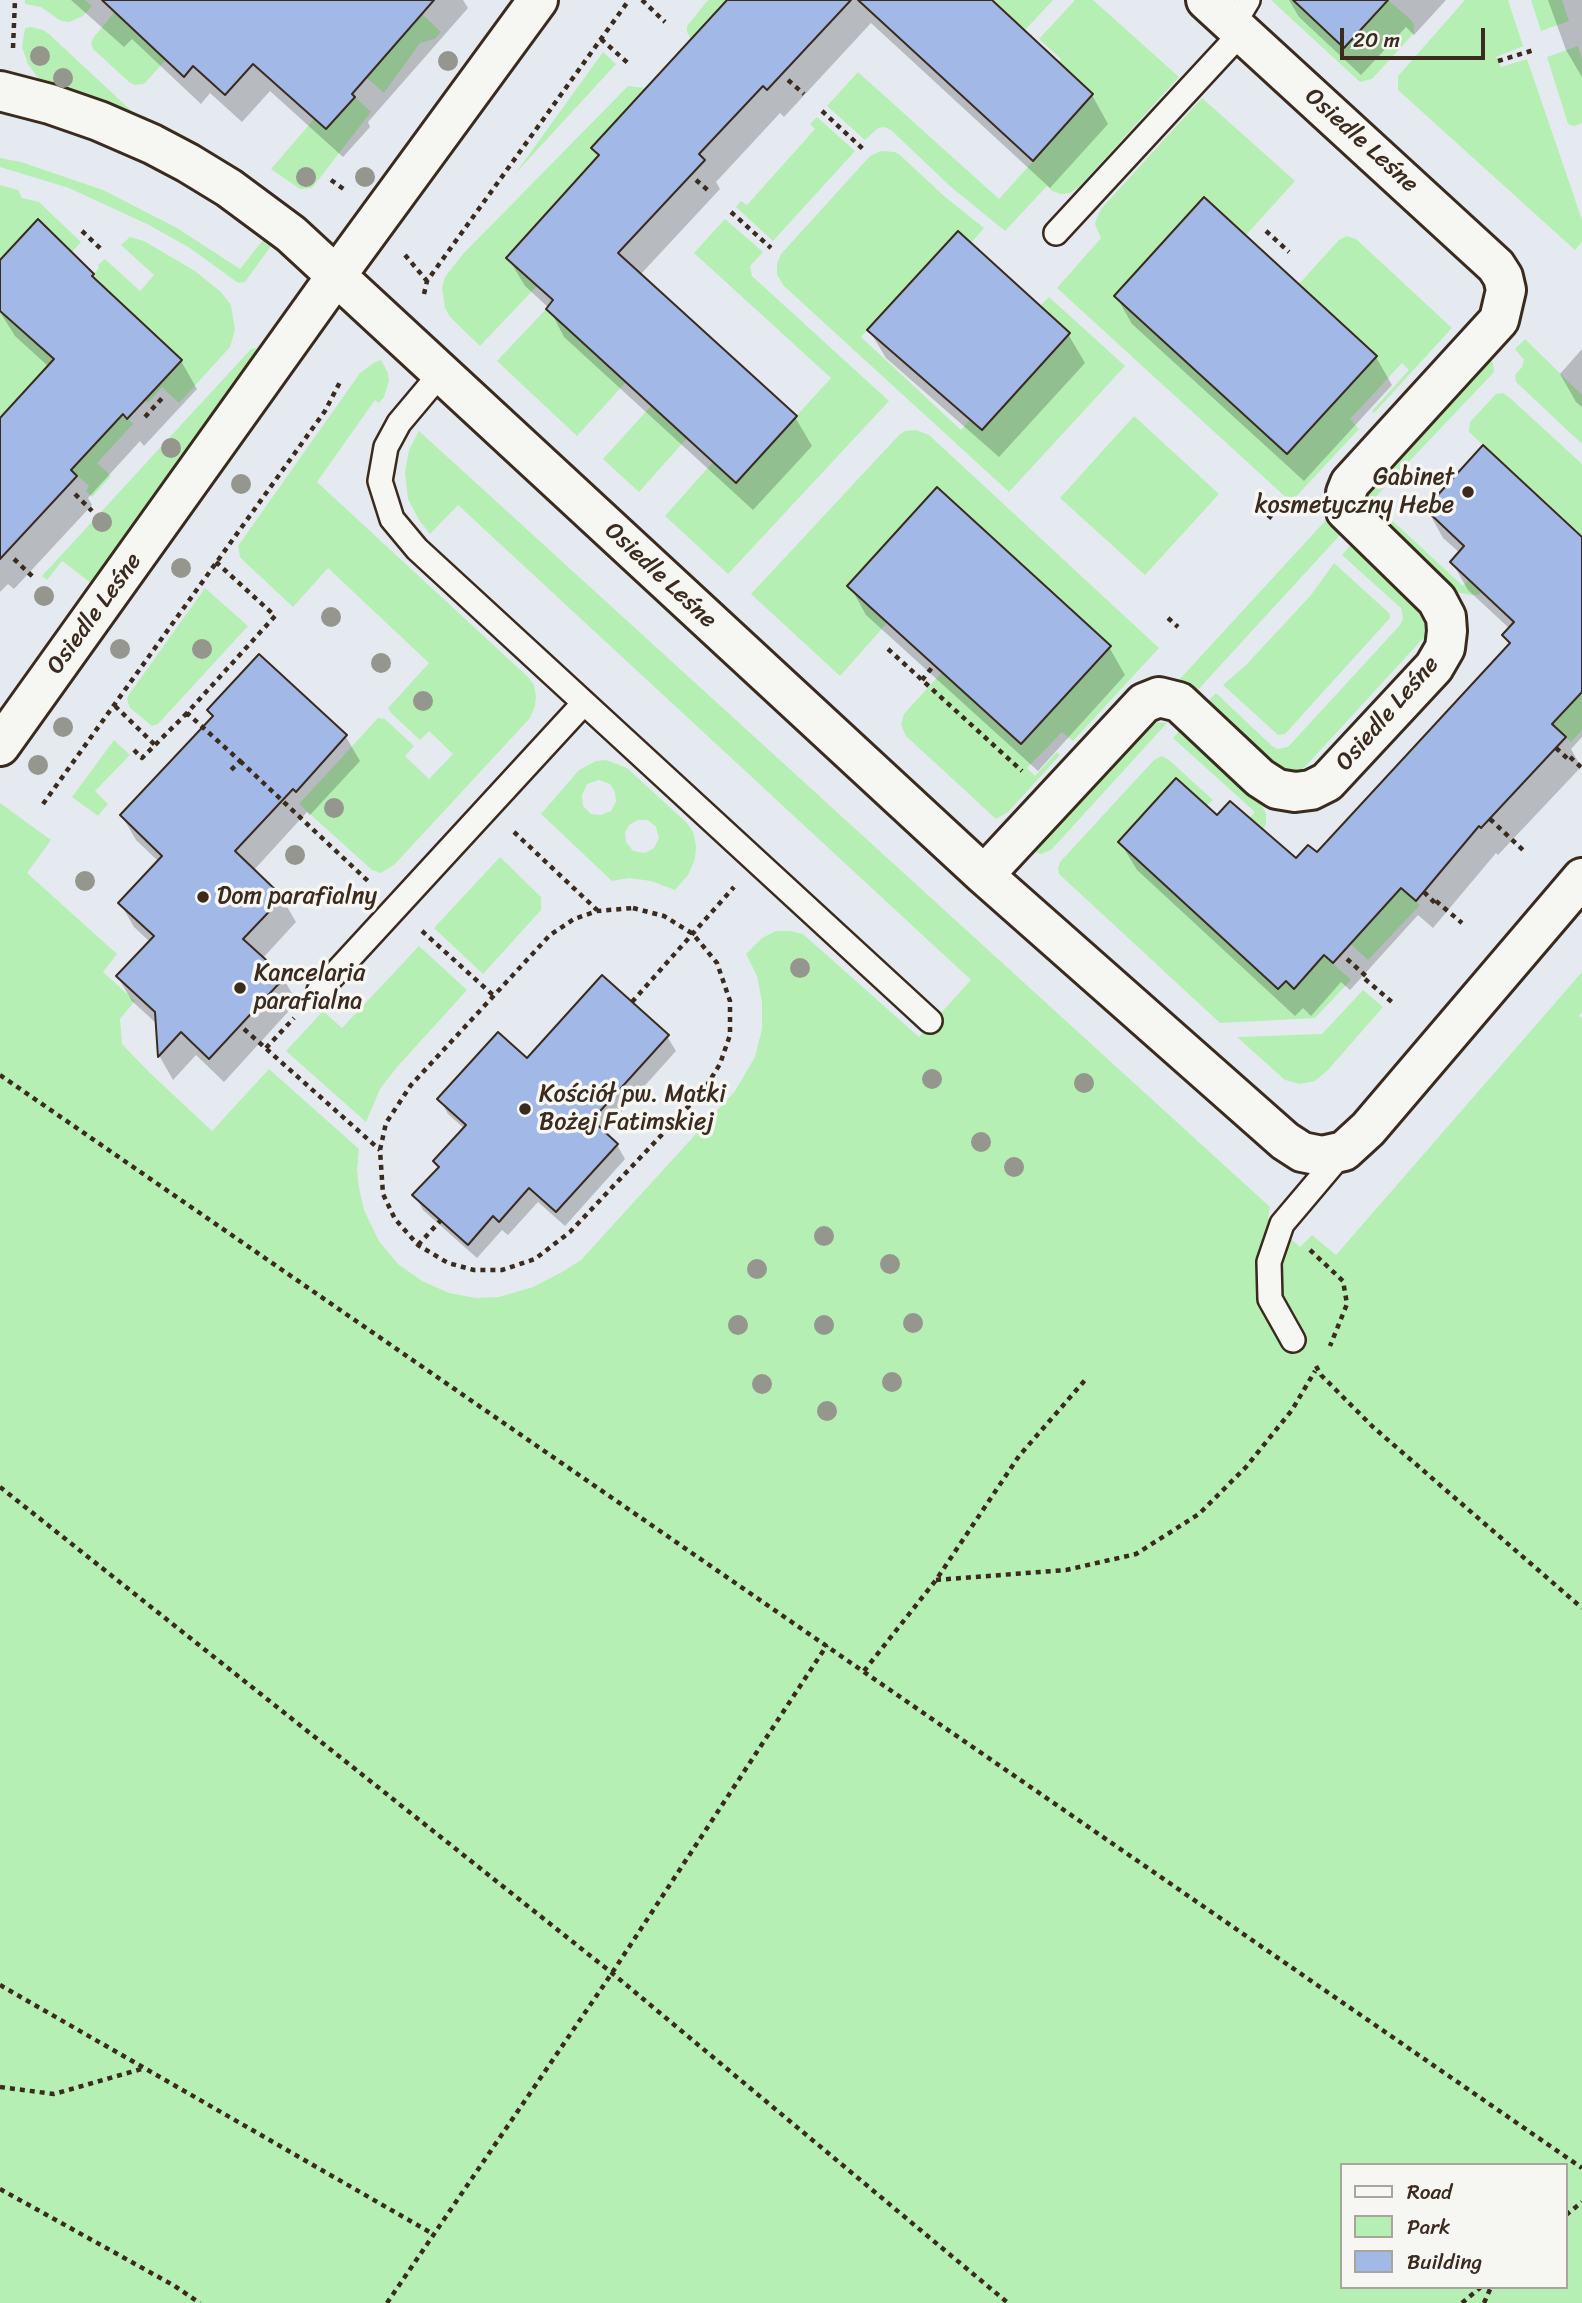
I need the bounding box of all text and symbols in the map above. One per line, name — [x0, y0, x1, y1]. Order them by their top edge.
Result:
scale bar — [1344, 14, 1489, 58]
text: 20 m — [1353, 21, 1400, 59]
street label: Osiedle Leśne — [1298, 83, 1424, 199]
place label: Gabinet kosmetyczny Hebe — [1255, 464, 1454, 520]
marker: Gabinet kosmetyczny Hebe — [1460, 484, 1476, 500]
street label: Osiedle Leśne — [598, 517, 722, 635]
street label: Osiedle Leśne — [41, 548, 149, 680]
street label: Osiedle Leśne — [1330, 651, 1446, 777]
place label: Dom parafialny — [217, 883, 377, 911]
marker: Dom parafialny — [195, 889, 211, 905]
place label: Kancelaria parafialna — [254, 960, 365, 1016]
marker: Kancelaria parafialna — [232, 980, 248, 996]
place label: Kościół pw. Matki Bożej Fatimskiej — [539, 1081, 726, 1137]
marker: Kościół pw. Matki Bożej Fatimskiej — [517, 1101, 533, 1117]
legend — [1340, 2163, 1568, 2289]
text: Road — [1407, 2173, 1452, 2211]
text: Park — [1407, 2208, 1450, 2246]
text: Building — [1407, 2243, 1482, 2281]

